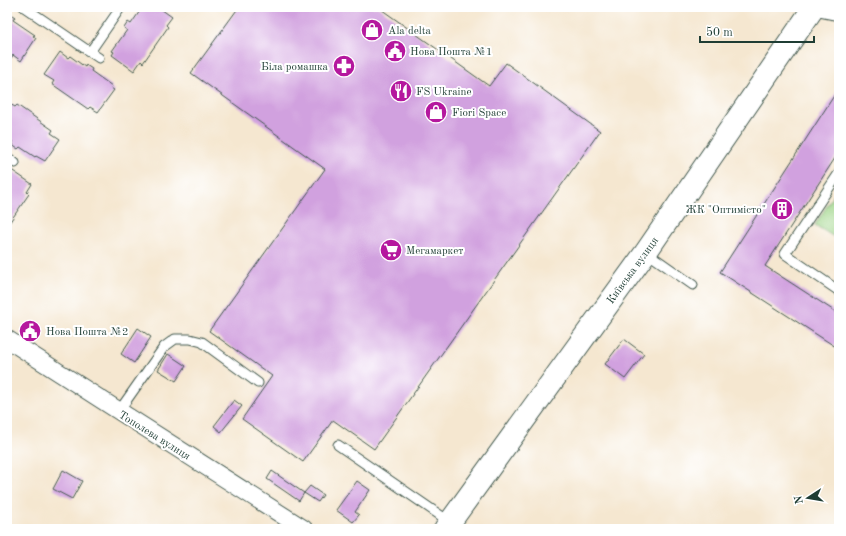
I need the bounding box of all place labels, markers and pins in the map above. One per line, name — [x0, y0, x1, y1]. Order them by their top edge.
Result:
shop icon: Ala delta — [359, 17, 385, 43]
place label: Ala delta — [388, 26, 432, 37]
public building icon: Нова Пошта №1 — [382, 38, 408, 64]
place label: Нова Пошта №1 — [410, 47, 492, 58]
pharmacy icon: Біла ромашка — [331, 53, 357, 79]
place label: Біла ромашка — [261, 62, 329, 73]
restaurant icon: FS Ukraine — [388, 78, 414, 104]
place label: FS Ukraine — [416, 87, 472, 98]
shop icon: Fiori Space — [423, 99, 449, 125]
place label: Fiori Space — [452, 108, 506, 119]
building icon: ЖК "Оптимісто" — [769, 196, 795, 222]
place label: ЖК "Оптимісто" — [686, 205, 766, 216]
supermarket icon: Мегамаркет — [378, 237, 404, 263]
place label: Мегамаркет — [406, 246, 463, 257]
public building icon: Нова Пошта №2 — [17, 318, 43, 344]
place label: Нова Пошта №2 — [46, 327, 128, 338]

